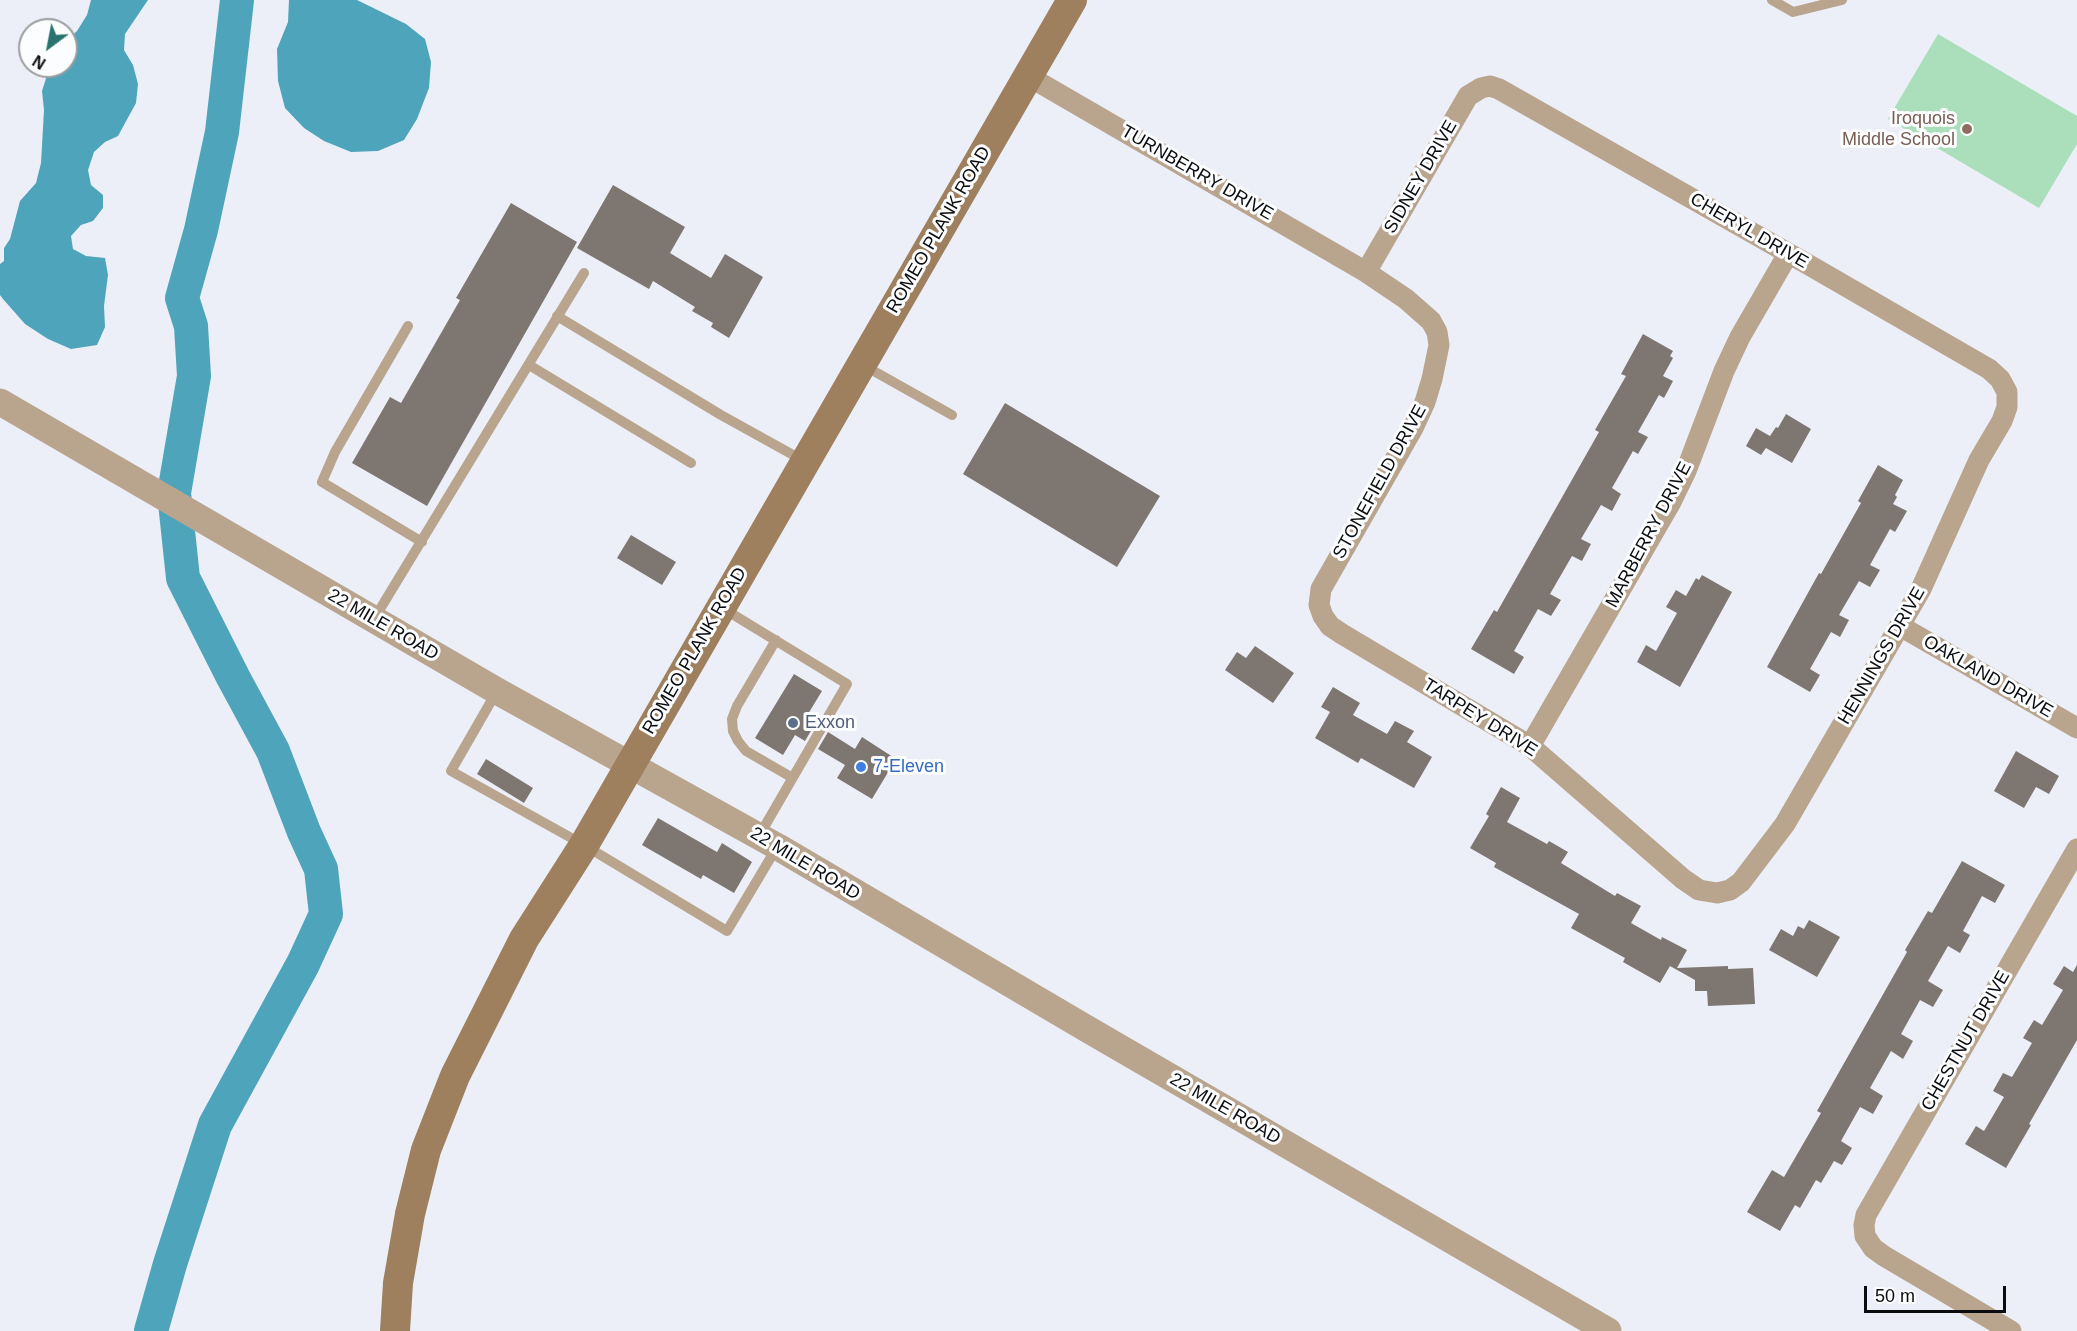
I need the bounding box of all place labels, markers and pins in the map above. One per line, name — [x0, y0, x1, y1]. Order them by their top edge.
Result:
place label: Iroquois Middle School — [1842, 108, 1955, 150]
marker: Iroquois Middle School — [1960, 122, 1974, 136]
place label: Exxon — [805, 712, 855, 734]
marker: Exxon — [786, 716, 800, 730]
place label: 7-Eleven — [873, 756, 944, 778]
marker: 7-Eleven — [854, 760, 868, 774]

